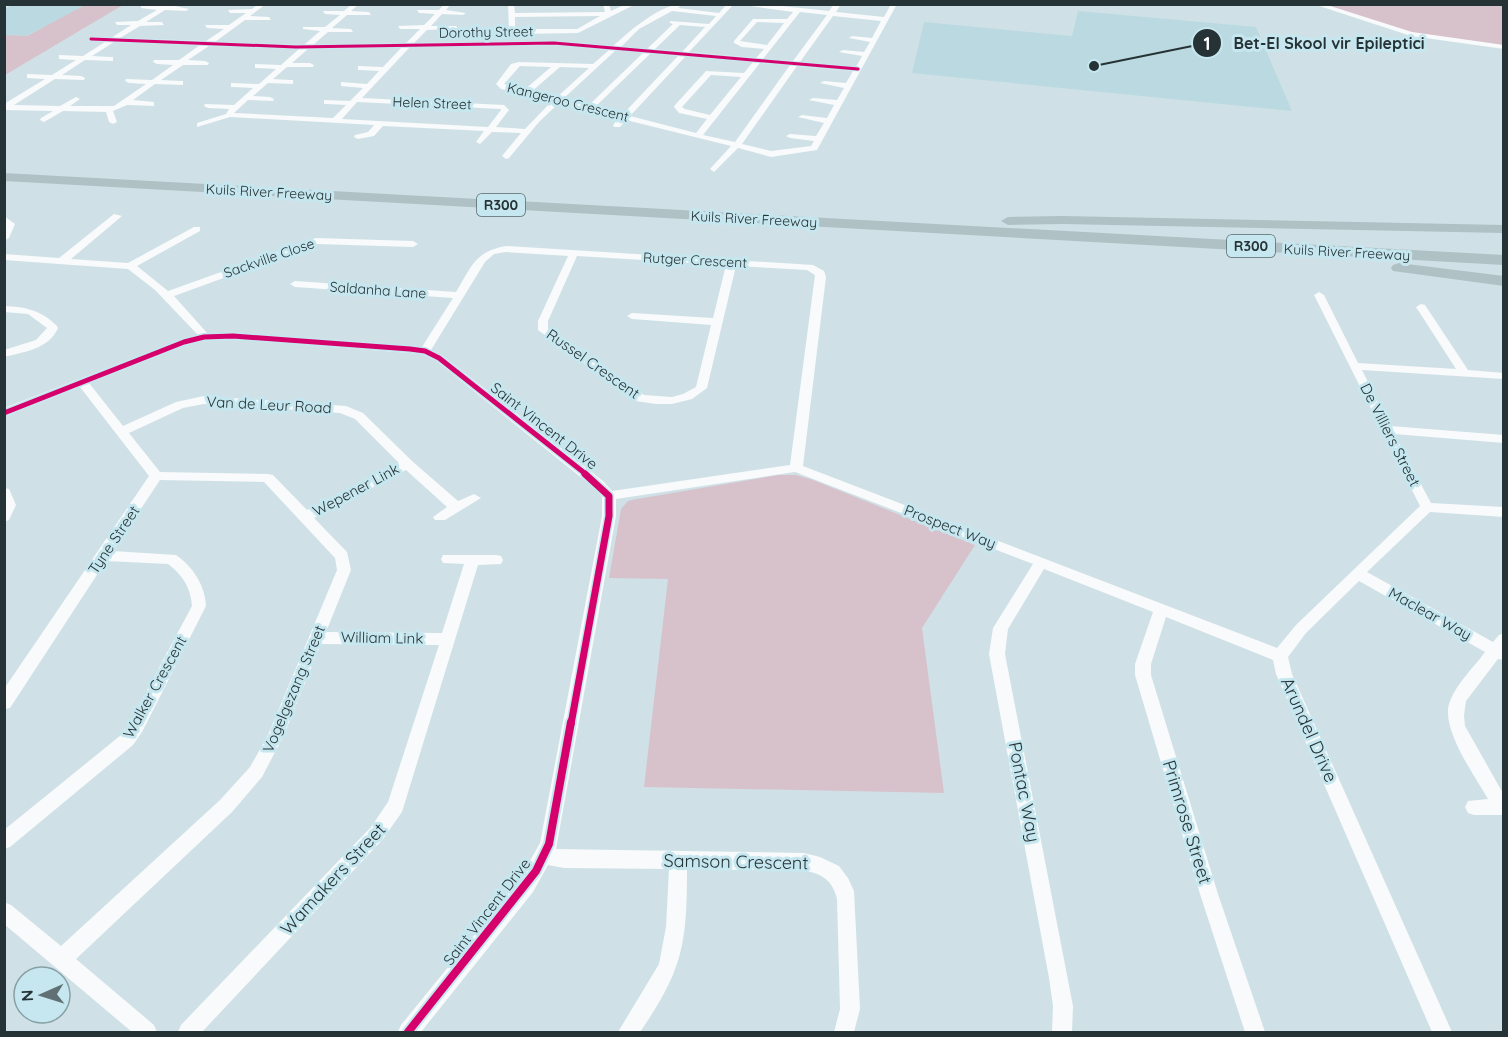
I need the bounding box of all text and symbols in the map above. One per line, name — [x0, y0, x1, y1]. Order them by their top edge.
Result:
street label: Dorothy Street — [438, 22, 534, 42]
callout: Bet-El Skool vir Epileptici — [1192, 26, 1437, 60]
text: 1 — [1203, 32, 1211, 55]
text: Bet-El Skool vir Epileptici — [1233, 33, 1425, 53]
street label: Kangeroo Crescent — [505, 78, 631, 126]
street label: Helen Street — [392, 93, 472, 113]
street label: Kuils River Freeway — [205, 180, 333, 204]
road number: R300 — [477, 194, 525, 216]
street label: Kuils River Freeway — [690, 207, 818, 231]
street label: Sackville Close — [221, 234, 317, 282]
road number: R300 — [1227, 235, 1275, 257]
street label: Kuils River Freeway — [1283, 240, 1411, 264]
street label: Rutger Crescent — [643, 248, 748, 272]
street label: Saldanha Lane — [329, 278, 427, 302]
street label: Russel Crescent — [543, 324, 643, 403]
street label: Saint Vincent Drive — [487, 378, 602, 473]
street label: De Villiers Street — [1356, 380, 1425, 489]
street label: Van de Leur Road — [206, 392, 332, 417]
street label: Wepener Link — [309, 459, 402, 520]
street label: Prospect Way — [902, 500, 999, 553]
street label: Tyne Street — [84, 502, 143, 578]
street label: Maclear Way — [1385, 583, 1475, 644]
street label: Vogelgezang Street — [258, 622, 329, 755]
street label: William Link — [341, 627, 423, 648]
street label: Walker Crescent — [119, 632, 190, 741]
street label: Arundel Drive — [1276, 674, 1343, 786]
street label: Pontac Way — [1004, 740, 1045, 844]
street label: Primrose Street — [1158, 757, 1217, 886]
street label: Wamakers Street — [275, 818, 390, 939]
street label: Samson Crescent — [663, 849, 809, 874]
street label: Saint Vincent Drive — [439, 854, 534, 969]
north arrow — [12, 965, 72, 1025]
text: N — [17, 989, 37, 1002]

